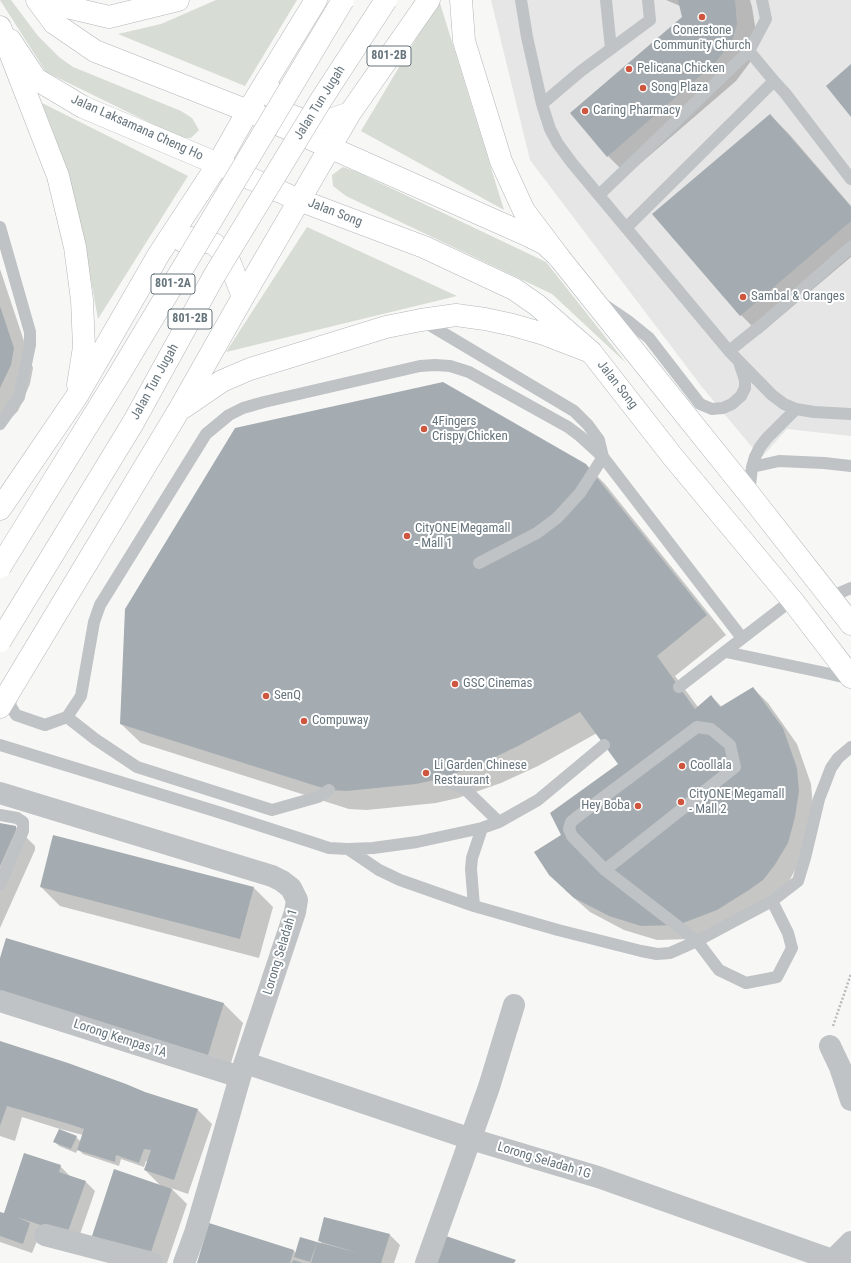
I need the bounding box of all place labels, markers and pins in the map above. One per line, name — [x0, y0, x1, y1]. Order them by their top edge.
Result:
marker: Conerstone Community Church — [697, 12, 707, 22]
place label: Conerstone Community Church — [653, 23, 751, 54]
place label: Pelicana Chicken — [637, 61, 725, 77]
marker: Pelicana Chicken — [624, 64, 634, 74]
place label: Song Plaza — [651, 80, 708, 96]
marker: Song Plaza — [638, 83, 648, 93]
place label: Caring Pharmacy — [593, 103, 680, 119]
marker: Caring Pharmacy — [580, 106, 590, 116]
place label: Sambal & Oranges — [751, 289, 845, 305]
marker: Sambal & Oranges — [738, 292, 748, 302]
place label: 4Fingers Crispy Chicken — [432, 414, 508, 445]
marker: 4Fingers Crispy Chicken — [419, 424, 429, 434]
place label: CityONE Megamall - Mall 1 — [415, 521, 510, 552]
marker: CityONE Megamall - Mall 1 — [402, 531, 412, 541]
place label: GSC Cinemas — [463, 676, 532, 692]
marker: GSC Cinemas — [450, 679, 460, 689]
place label: SenQ — [274, 688, 301, 704]
marker: SenQ — [261, 691, 271, 701]
place label: Compuway — [312, 713, 368, 729]
marker: Compuway — [299, 716, 309, 726]
place label: Li Garden Chinese Restaurant — [434, 758, 527, 789]
place label: Coollala — [690, 758, 732, 774]
marker: Coollala — [677, 761, 687, 771]
marker: Li Garden Chinese Restaurant — [421, 768, 431, 778]
place label: CityONE Megamall - Mall 2 — [689, 787, 784, 818]
marker: CityONE Megamall - Mall 2 — [676, 797, 686, 807]
place label: Hey Boba — [581, 798, 630, 814]
marker: Hey Boba — [633, 801, 643, 811]

